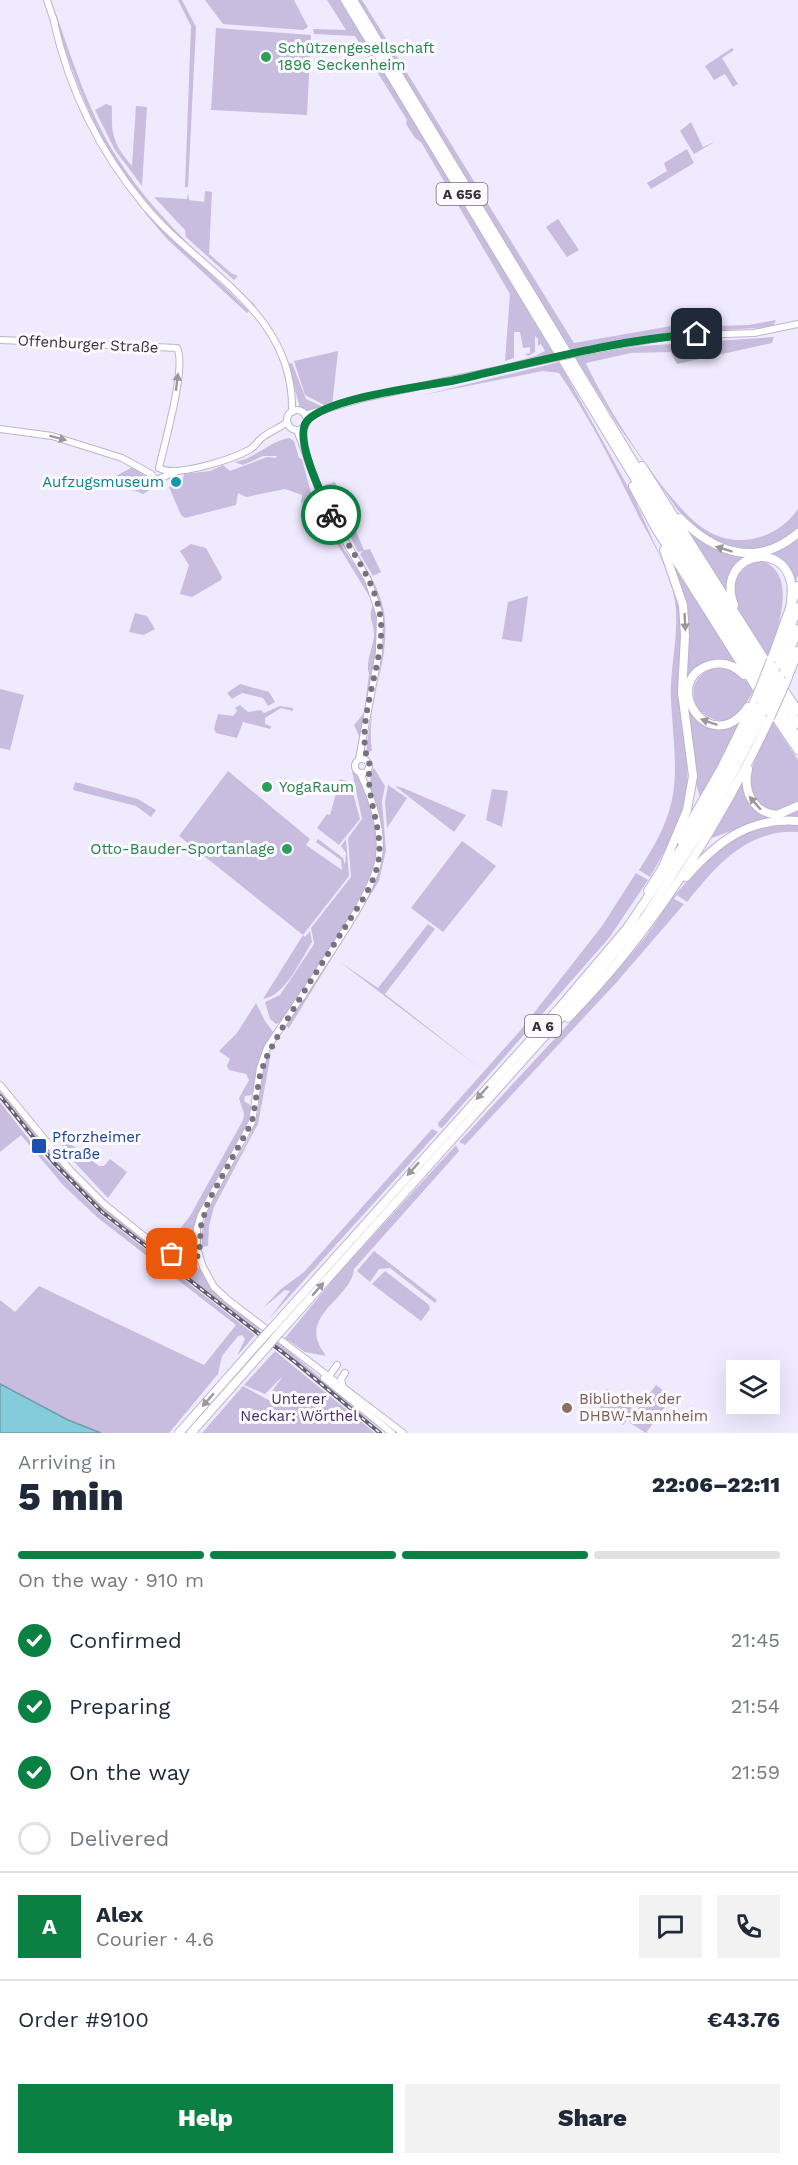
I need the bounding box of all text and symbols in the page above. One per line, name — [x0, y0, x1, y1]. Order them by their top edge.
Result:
place label: Schützengesellschaft 1896 Seckenheim — [278, 39, 435, 74]
marker: Schützengesellschaft 1896 Seckenheim — [259, 50, 273, 64]
road number: A 656 — [436, 183, 488, 205]
pin — [671, 308, 722, 359]
icon: home — [680, 317, 713, 350]
street label: Offenburger Straße — [17, 331, 159, 357]
one-way arrow — [173, 372, 182, 391]
one-way arrow — [49, 433, 67, 443]
place label: Aufzugsmuseum — [42, 473, 164, 491]
marker: Aufzugsmuseum — [169, 475, 183, 489]
courier — [301, 485, 361, 545]
icon: bike — [315, 499, 348, 532]
one-way arrow — [715, 543, 733, 553]
one-way arrow — [680, 613, 689, 632]
one-way arrow — [700, 716, 718, 726]
place label: YogaRaum — [279, 778, 354, 796]
marker: YogaRaum — [260, 780, 274, 794]
one-way arrow — [748, 795, 762, 810]
place label: Otto-Bauder-Sportanlage — [90, 840, 275, 858]
marker: Otto-Bauder-Sportanlage — [280, 842, 294, 856]
road number: A 6 — [525, 1015, 561, 1037]
one-way arrow — [475, 1086, 489, 1101]
place label: Pforzheimer Straße — [52, 1128, 141, 1163]
marker: Pforzheimer Straße — [30, 1137, 48, 1155]
one-way arrow — [407, 1161, 420, 1176]
pin — [146, 1228, 197, 1279]
icon: bag — [155, 1237, 188, 1270]
one-way arrow — [311, 1282, 324, 1297]
map controls — [726, 1360, 780, 1414]
button: layers — [726, 1360, 780, 1414]
park label: Unterer Neckar: Wörthel — [240, 1390, 358, 1425]
place label: Bibliothek der DHBW-Mannheim — [579, 1390, 708, 1425]
one-way arrow — [202, 1392, 215, 1407]
marker: Bibliothek der DHBW-Mannheim — [560, 1401, 574, 1415]
text: Arriving in — [18, 1450, 116, 1474]
text: 22:06–22:11 — [652, 1472, 780, 1497]
text: 5 min — [18, 1474, 124, 1519]
text: On the way · 910 m — [18, 1568, 204, 1592]
icon: check — [18, 1624, 51, 1657]
text: Confirmed — [69, 1628, 182, 1653]
text: 21:45 — [731, 1628, 780, 1652]
icon: check — [18, 1690, 51, 1723]
text: Preparing — [69, 1694, 170, 1719]
text: 21:54 — [731, 1694, 780, 1718]
icon: check — [18, 1756, 51, 1789]
text: On the way — [69, 1760, 190, 1785]
text: 21:59 — [731, 1760, 780, 1784]
text: Delivered — [69, 1826, 169, 1851]
button: chat — [639, 1895, 702, 1958]
button: phone — [717, 1895, 780, 1958]
text: Alex — [96, 1902, 143, 1927]
text: A — [42, 1914, 57, 1939]
text: Courier · 4.6 — [96, 1927, 214, 1951]
text: Order #9100 — [18, 2007, 149, 2032]
text: €43.76 — [707, 2007, 780, 2032]
button: Help — [18, 2084, 393, 2153]
button: Share — [405, 2084, 780, 2153]

